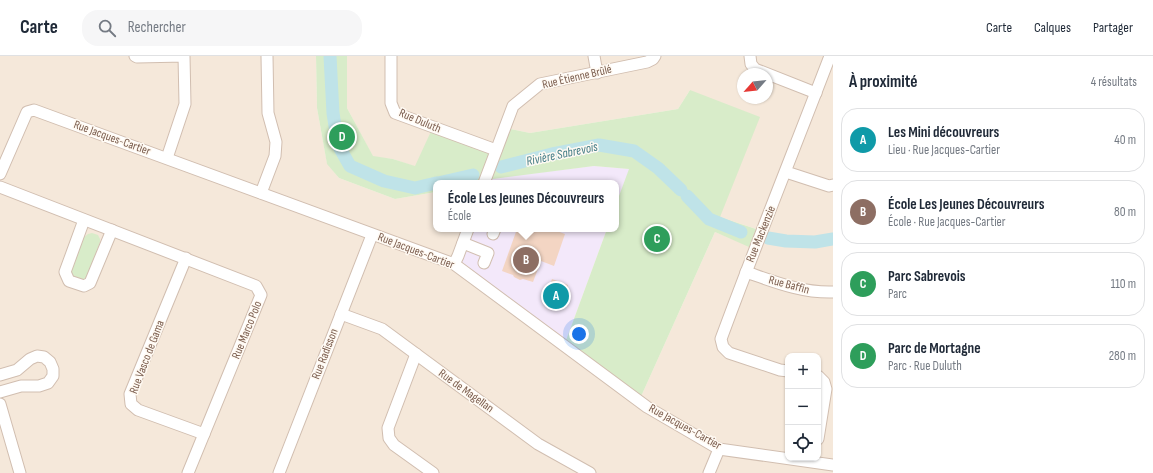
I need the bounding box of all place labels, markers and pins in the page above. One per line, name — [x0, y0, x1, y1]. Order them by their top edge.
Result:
pin: D — [329, 122, 355, 152]
pin: C — [644, 224, 670, 254]
pin: B — [513, 245, 539, 275]
pin: A — [543, 281, 569, 311]

